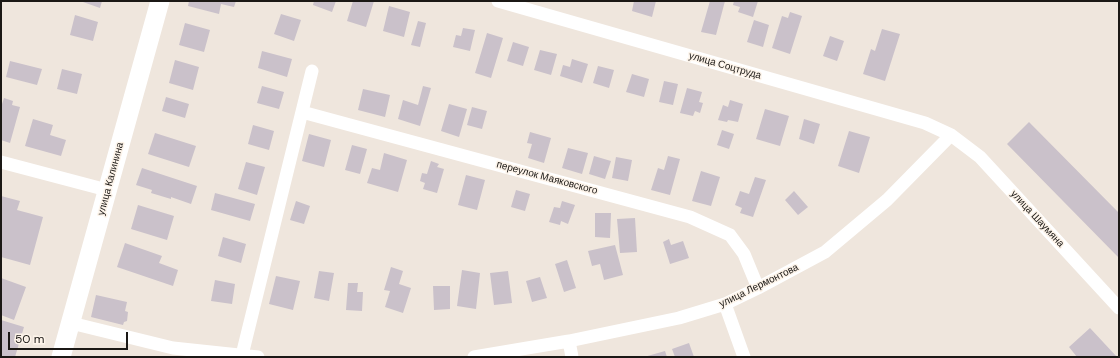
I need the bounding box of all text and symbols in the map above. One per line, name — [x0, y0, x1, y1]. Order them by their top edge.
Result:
street label: улица Соцтруда — [687, 50, 763, 82]
street label: улица Калинина — [95, 141, 127, 217]
street label: переулок Маяковского — [495, 159, 599, 197]
street label: улица Шаумяна — [1008, 188, 1066, 250]
street label: улица Лермонтова — [717, 262, 801, 310]
scale bar — [10, 324, 130, 350]
text: 50 m — [15, 331, 44, 347]

